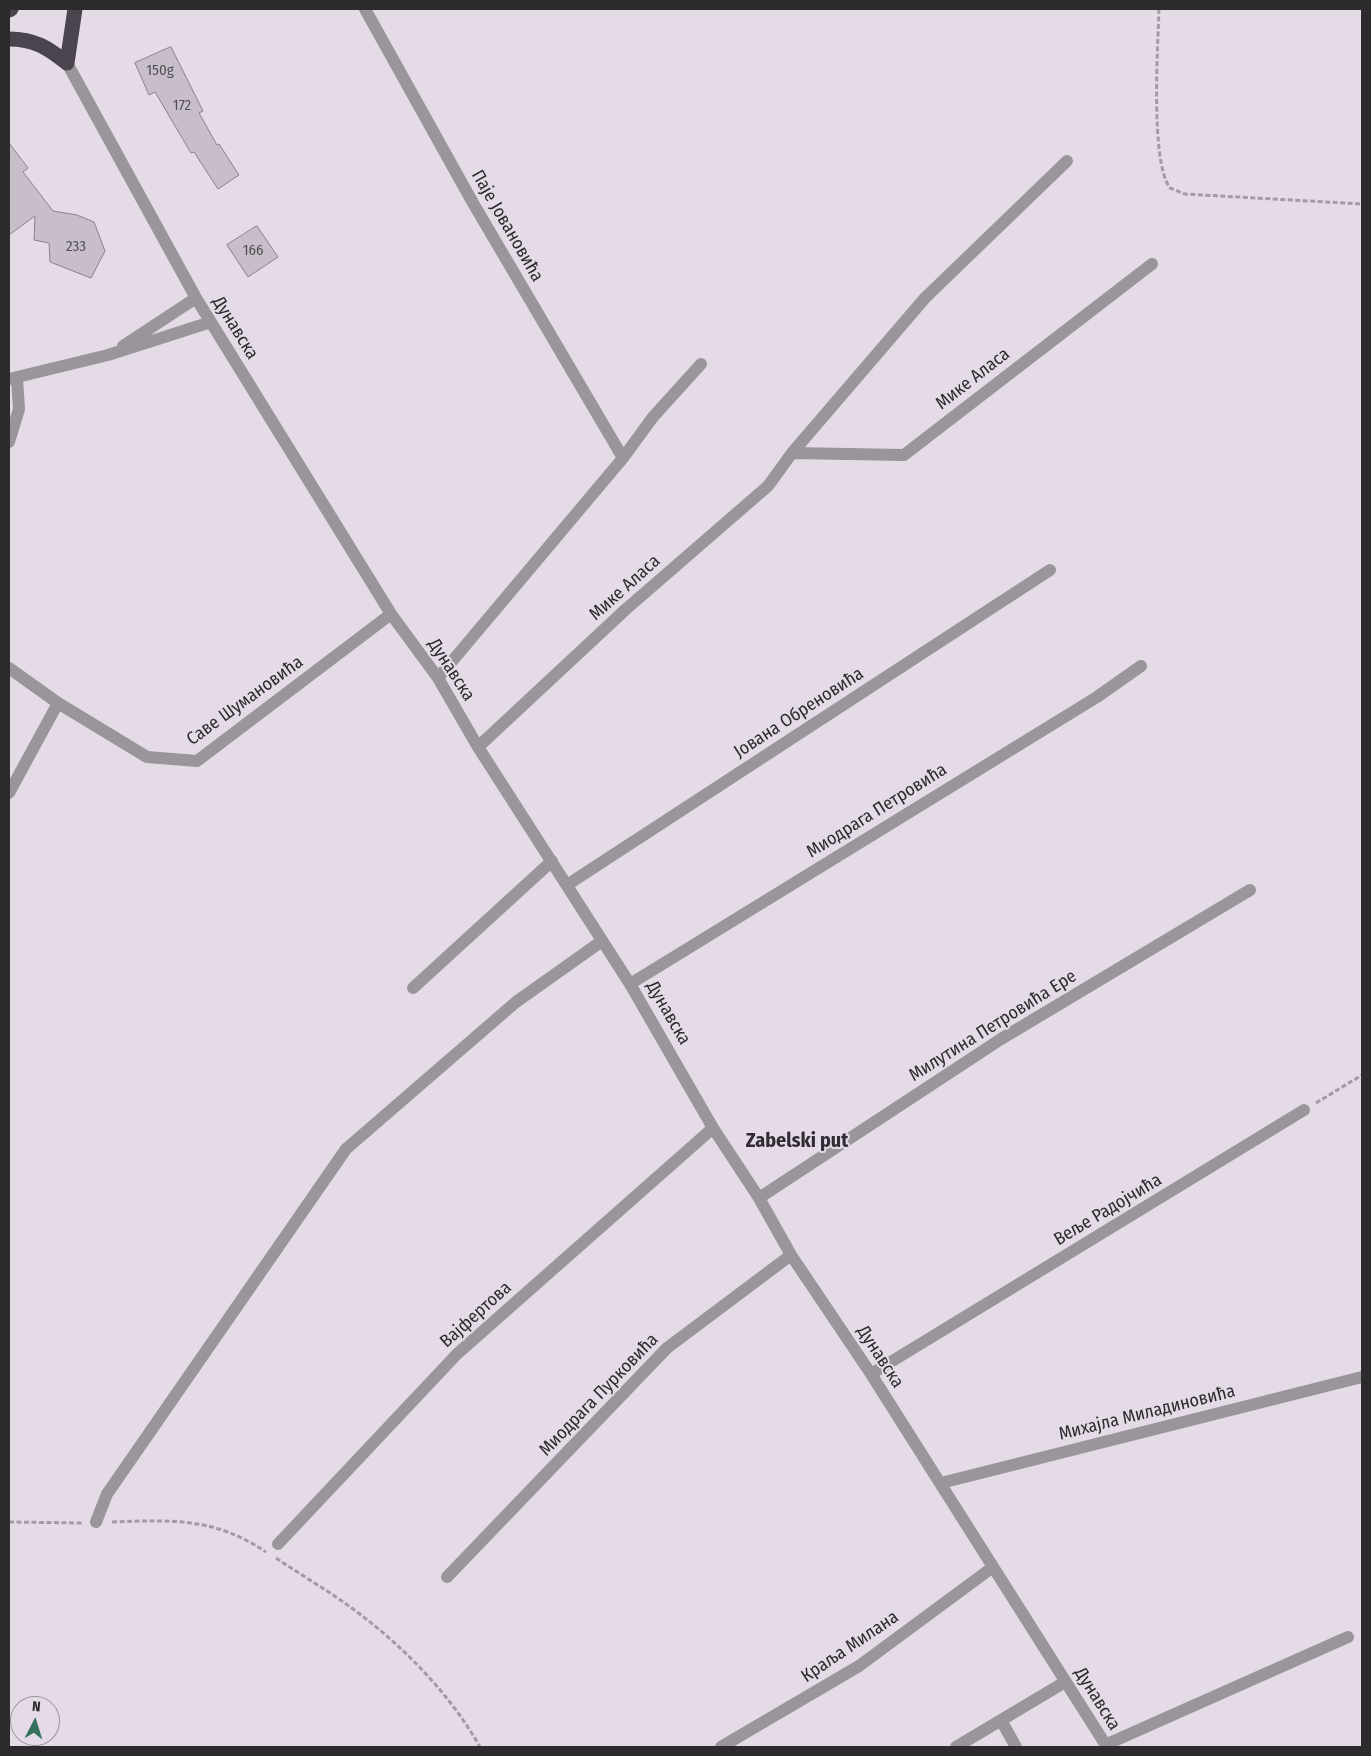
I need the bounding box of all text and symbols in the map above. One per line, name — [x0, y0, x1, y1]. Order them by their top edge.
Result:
house number: 150g — [146, 62, 174, 80]
house number: 172 — [173, 97, 191, 115]
street label: Паје Јовановића — [466, 166, 548, 286]
house number: 233 — [66, 238, 86, 256]
house number: 166 — [243, 242, 263, 260]
street label: Дунавска — [207, 293, 263, 363]
street label: Мике Аласа — [932, 343, 1014, 415]
street label: Мике Аласа — [585, 551, 665, 625]
street label: Дунавска — [423, 635, 479, 705]
street label: Саве Шумановића — [183, 652, 307, 750]
street label: Јована Обреновића — [730, 663, 868, 763]
street label: Миодрага Петровића — [803, 759, 951, 863]
street label: Милутина Петровића Ере — [905, 966, 1081, 1086]
street label: Дунавска — [641, 977, 695, 1049]
district label: Zabelski put — [746, 1129, 848, 1153]
street label: Веље Радојчића — [1050, 1169, 1166, 1251]
street label: Вајфертова — [436, 1277, 516, 1353]
street label: Дунавска — [852, 1322, 908, 1392]
street label: Миодрага Пурковића — [535, 1329, 663, 1461]
street label: Михајла Миладиновића — [1057, 1381, 1237, 1445]
street label: Краља Милана — [797, 1607, 903, 1687]
street label: Дунавска — [1069, 1664, 1125, 1734]
north arrow — [10, 1696, 60, 1746]
text: N — [31, 1698, 41, 1715]

